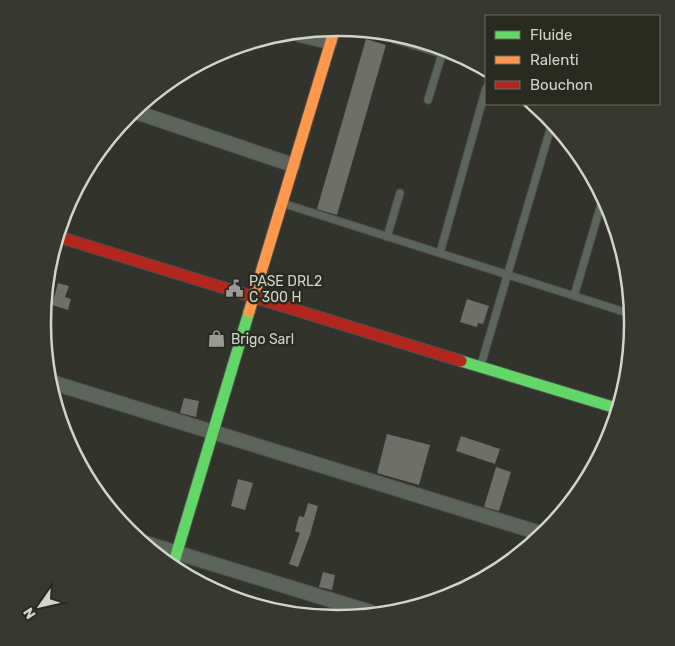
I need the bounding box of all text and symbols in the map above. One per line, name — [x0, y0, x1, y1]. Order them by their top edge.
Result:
legend — [485, 15, 660, 105]
text: Fluide — [530, 26, 572, 44]
text: Ralenti — [530, 51, 579, 69]
text: Bouchon — [530, 76, 593, 94]
place label: PASE DRL2 C 300 H — [249, 273, 322, 306]
public building icon: PASE DRL2 C 300 H — [225, 279, 245, 299]
shop icon: Brigo Sarl — [207, 329, 227, 349]
place label: Brigo Sarl — [231, 331, 294, 348]
north arrow — [15, 581, 65, 631]
text: N — [20, 604, 40, 622]

